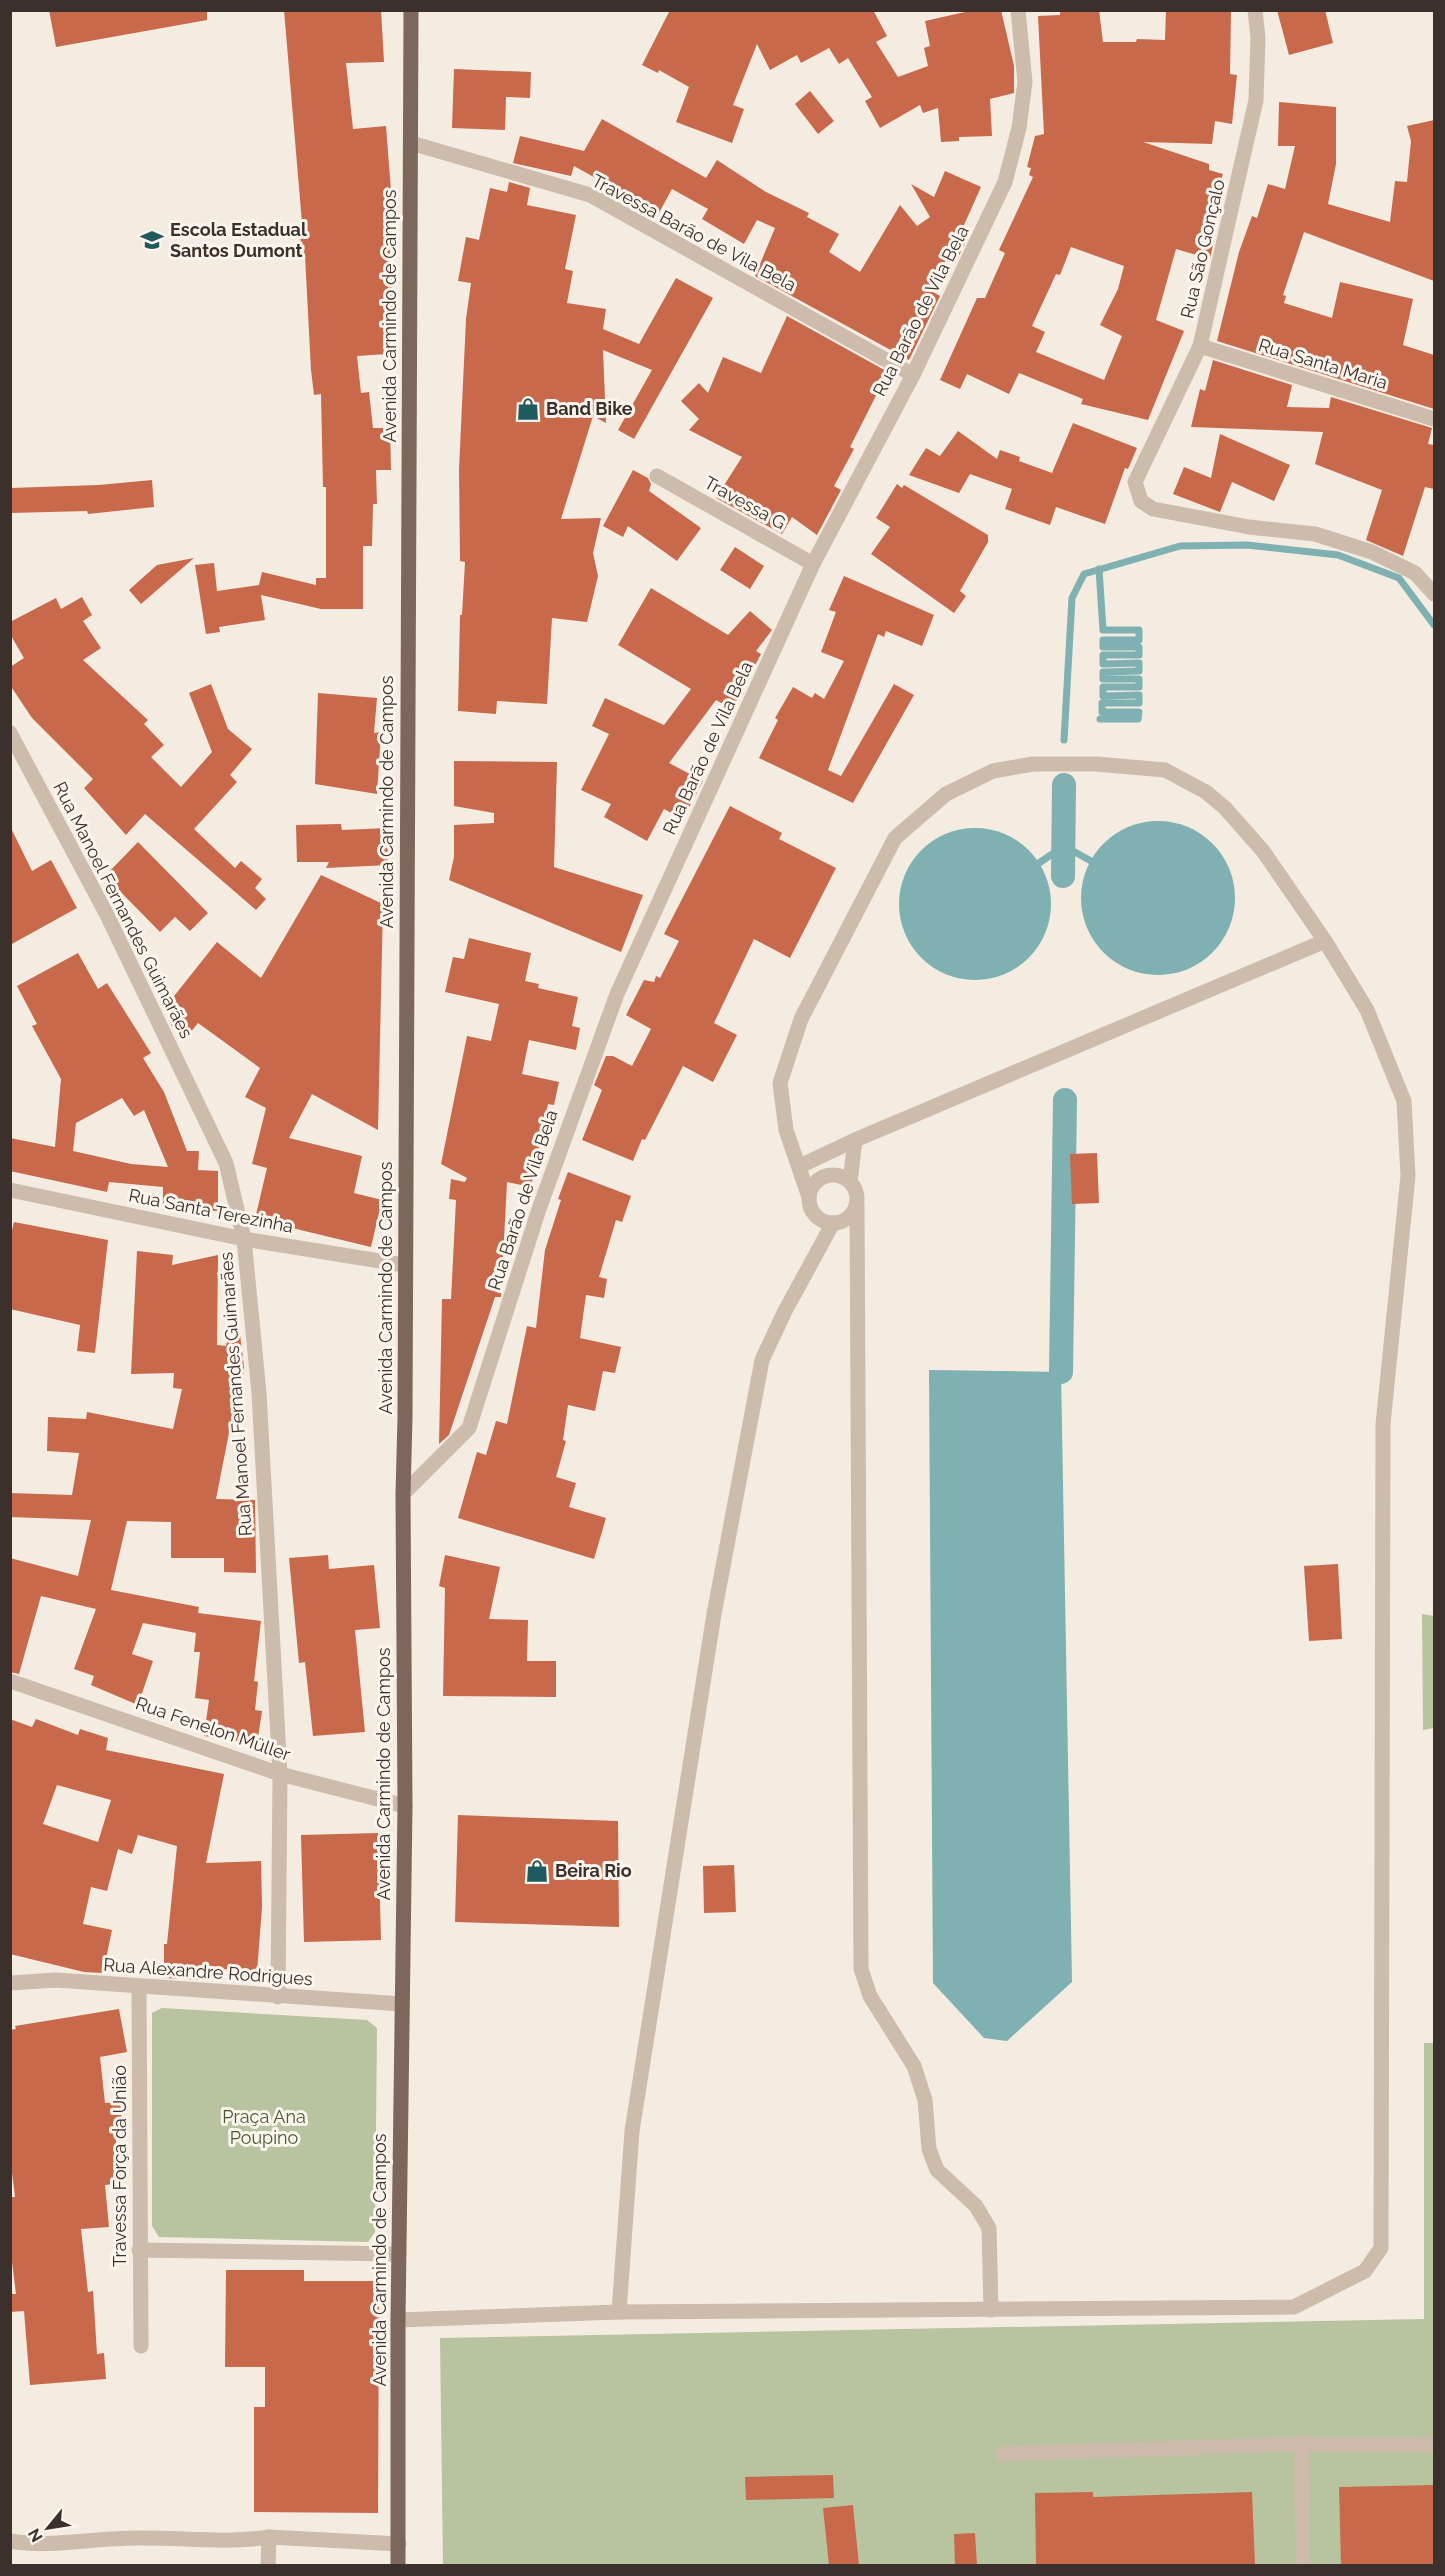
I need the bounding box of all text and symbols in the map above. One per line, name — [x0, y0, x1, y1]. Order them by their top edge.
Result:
street label: Travessa Barão de Vila Bela — [588, 170, 800, 295]
street label: Rua São Gonçalo — [1176, 177, 1229, 320]
street label: Avenida Carmindo de Campos — [379, 189, 400, 442]
place label: Escola Estadual Santos Dumont — [170, 219, 307, 261]
street label: Rua Barão de Vila Bela — [868, 222, 973, 399]
school or university icon: Escola Estadual Santos Dumont — [139, 227, 165, 253]
street label: Rua Santa Maria — [1256, 334, 1390, 393]
shop icon: Band Bike — [515, 396, 541, 422]
place label: Band Bike — [546, 398, 633, 419]
street label: Travessa G — [701, 472, 790, 533]
street label: Rua Barão de Vila Bela — [658, 658, 757, 838]
street label: Avenida Carmindo de Campos — [376, 675, 397, 928]
street label: Rua Manoel Fernandes Guimarães — [49, 778, 198, 1042]
street label: Rua Barão de Vila Bela — [483, 1107, 562, 1293]
street label: Avenida Carmindo de Campos — [375, 1161, 396, 1414]
street label: Rua Santa Terezinha — [127, 1184, 295, 1237]
street label: Rua Manoel Fernandes Guimarães — [215, 1251, 256, 1537]
street label: Avenida Carmindo de Campos — [373, 1647, 394, 1900]
street label: Rua Fenelon Müller — [133, 1692, 294, 1765]
shop icon: Beira Rio — [524, 1858, 550, 1884]
place label: Beira Rio — [555, 1860, 632, 1881]
street label: Rua Alexandre Rodrigues — [103, 1954, 314, 1989]
street label: Travessa Força da União — [109, 2065, 130, 2267]
park label: Praça Ana Poupino — [222, 2106, 306, 2148]
street label: Avenida Carmindo de Campos — [369, 2133, 390, 2386]
north arrow — [18, 2498, 78, 2558]
text: N — [24, 2525, 47, 2545]

